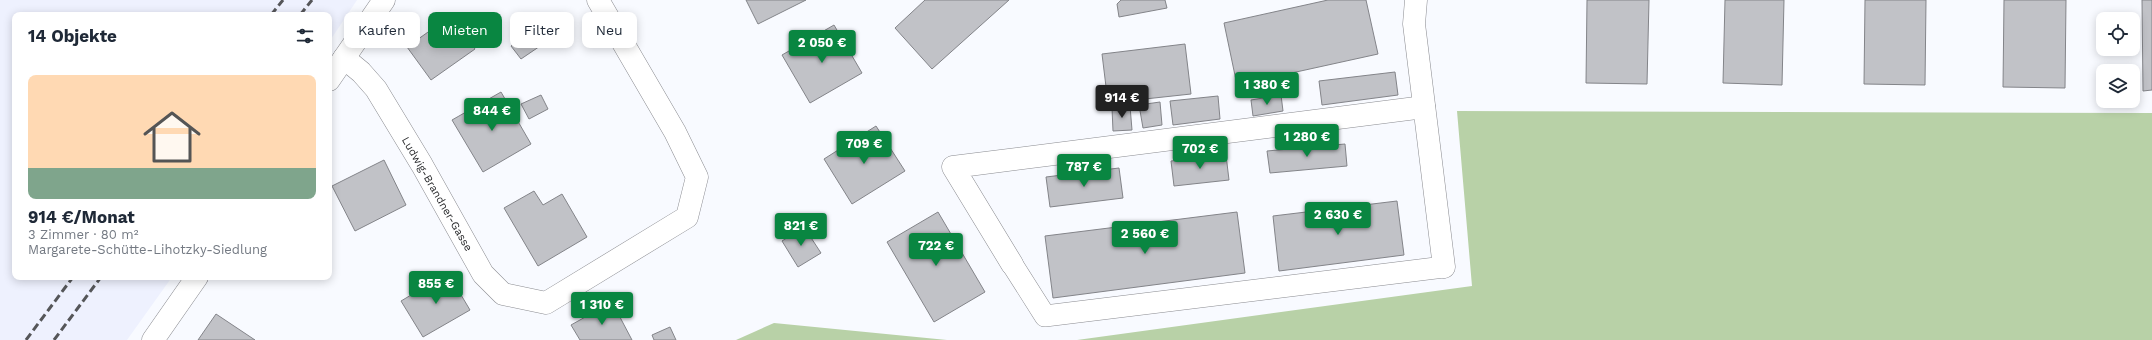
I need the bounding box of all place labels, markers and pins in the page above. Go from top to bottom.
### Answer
pin: 2 050 € [785,30,859,64]
pin: 1 380 € [1230,72,1304,106]
pin: 914 € [1094,85,1150,119]
pin: 844 € [464,98,520,132]
pin: 1 280 € [1270,124,1344,158]
pin: 709 € [836,131,892,165]
pin: 702 € [1172,136,1228,170]
pin: 787 € [1056,154,1112,188]
pin: 2 630 € [1301,202,1375,236]
pin: 821 € [773,213,829,247]
pin: 2 560 € [1108,221,1182,255]
pin: 722 € [908,233,964,267]
pin: 855 € [408,271,464,305]
pin: 1 310 € [565,292,639,326]

